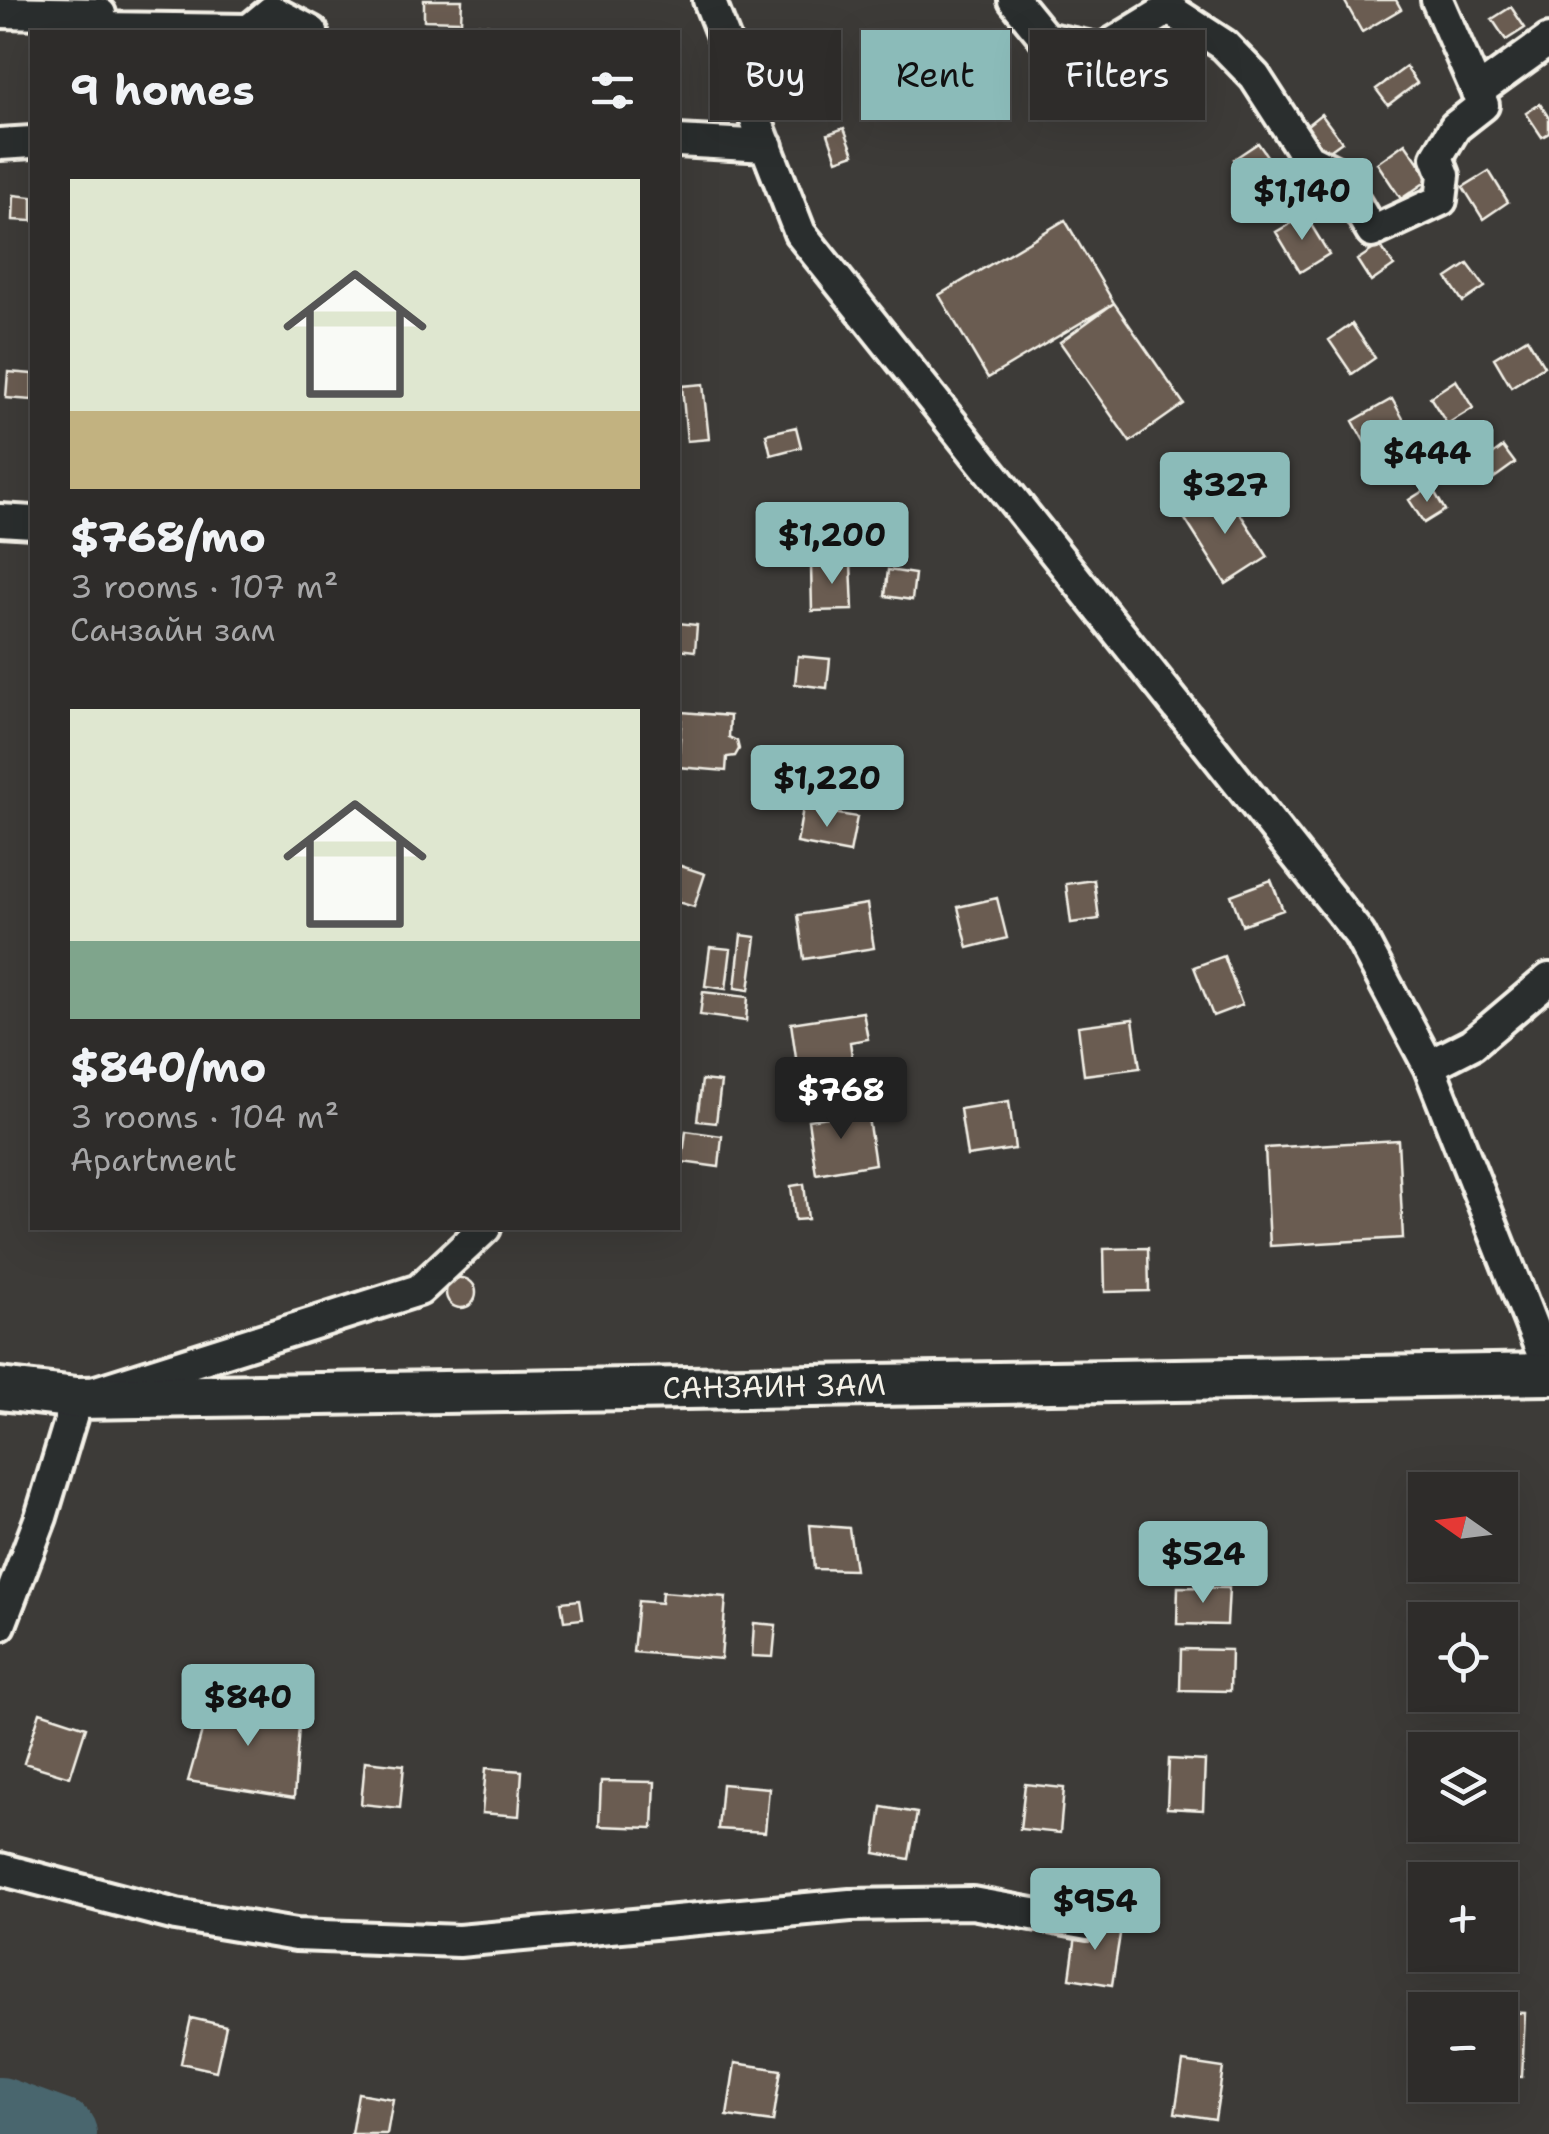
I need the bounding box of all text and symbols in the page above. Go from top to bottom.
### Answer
chip: Buy [710,30,841,120]
chip: Rent [861,30,1010,120]
chip: Filters [1030,30,1205,120]
text: 9 homes [70,62,255,118]
icon: filters [585,63,640,118]
pin: $1,140 [1221,158,1383,243]
text: $1,140 [1253,169,1351,212]
icon: home [265,244,445,424]
pin: $444 [1368,420,1486,505]
text: $444 [1383,431,1471,474]
pin: $327 [1166,452,1284,537]
text: $327 [1182,463,1268,506]
pin: $1,200 [751,502,913,587]
text: $768/mo [70,509,266,565]
text: $1,200 [778,513,886,556]
text: 3 rooms · 107 m² [70,565,338,608]
text: Санзайн зам [70,608,275,651]
pin: $1,220 [746,745,908,830]
text: $1,220 [773,756,881,799]
icon: home [265,774,445,954]
text: $840/mo [70,1039,267,1095]
pin: $768 [782,1057,900,1142]
text: $768 [797,1068,885,1111]
text: 3 rooms · 104 m² [70,1095,339,1138]
text: Apartment [70,1138,237,1181]
street label: САНЗАЙН ЗАМ [662,1364,886,1408]
north arrow [1408,1472,1518,1582]
map controls [1408,1472,1518,2102]
pin: $524 [1144,1521,1262,1606]
text: $524 [1161,1532,1245,1575]
button: locate [1408,1602,1518,1712]
pin: $840 [189,1664,307,1749]
text: $840 [204,1675,292,1718]
button: layers [1408,1732,1518,1842]
button: + [1408,1862,1518,1972]
pin: $954 [1036,1868,1154,1953]
text: $954 [1052,1879,1138,1922]
button: − [1408,1992,1518,2102]

